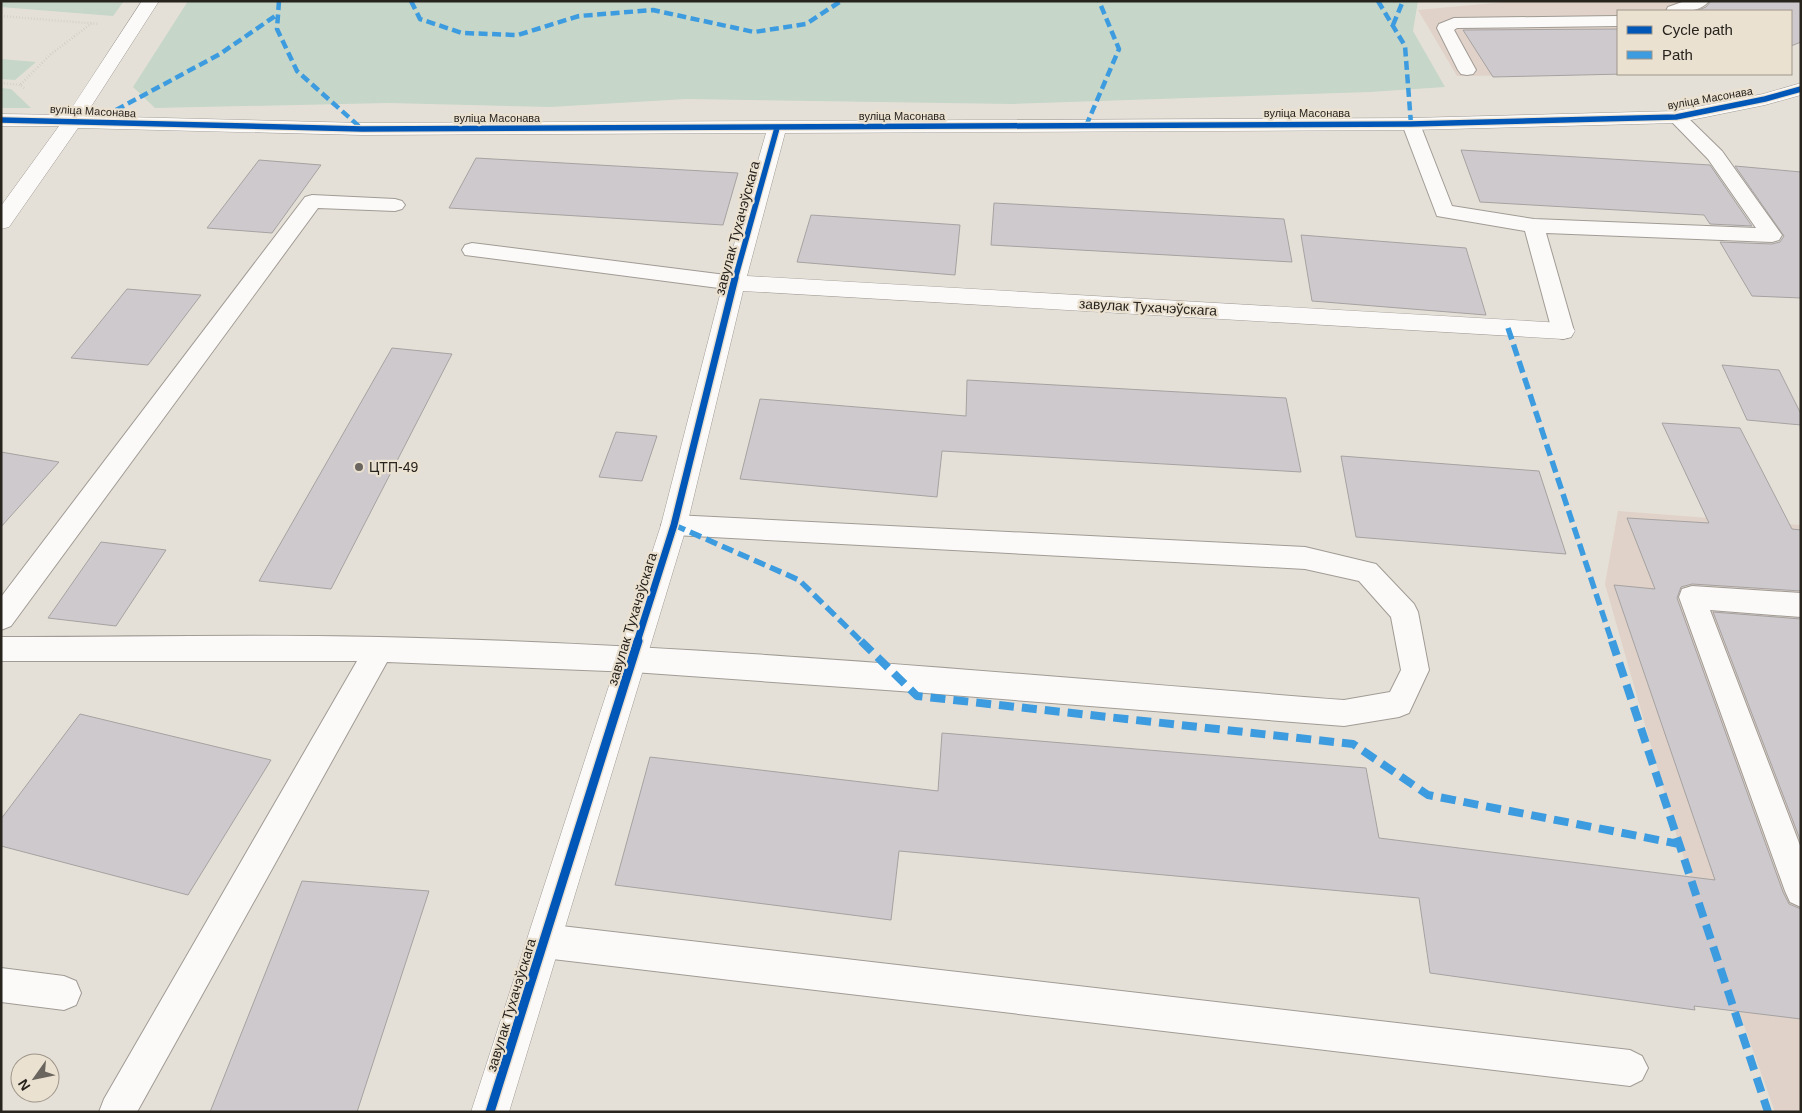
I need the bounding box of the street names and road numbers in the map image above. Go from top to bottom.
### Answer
street label: вуліца Масонава [1666,84,1754,111]
street label: вуліца Масонава [50,103,137,119]
street label: вуліца Масонава [1264,107,1351,119]
street label: вуліца Масонава [859,110,946,122]
street label: вуліца Масонава [454,112,541,124]
street label: завулак Тухачэўскага [711,159,763,297]
street label: завулак Тухачэўскага [1079,295,1218,319]
street label: завулак Тухачэўскага [604,550,660,687]
street label: завулак Тухачэўскага [483,936,539,1073]

